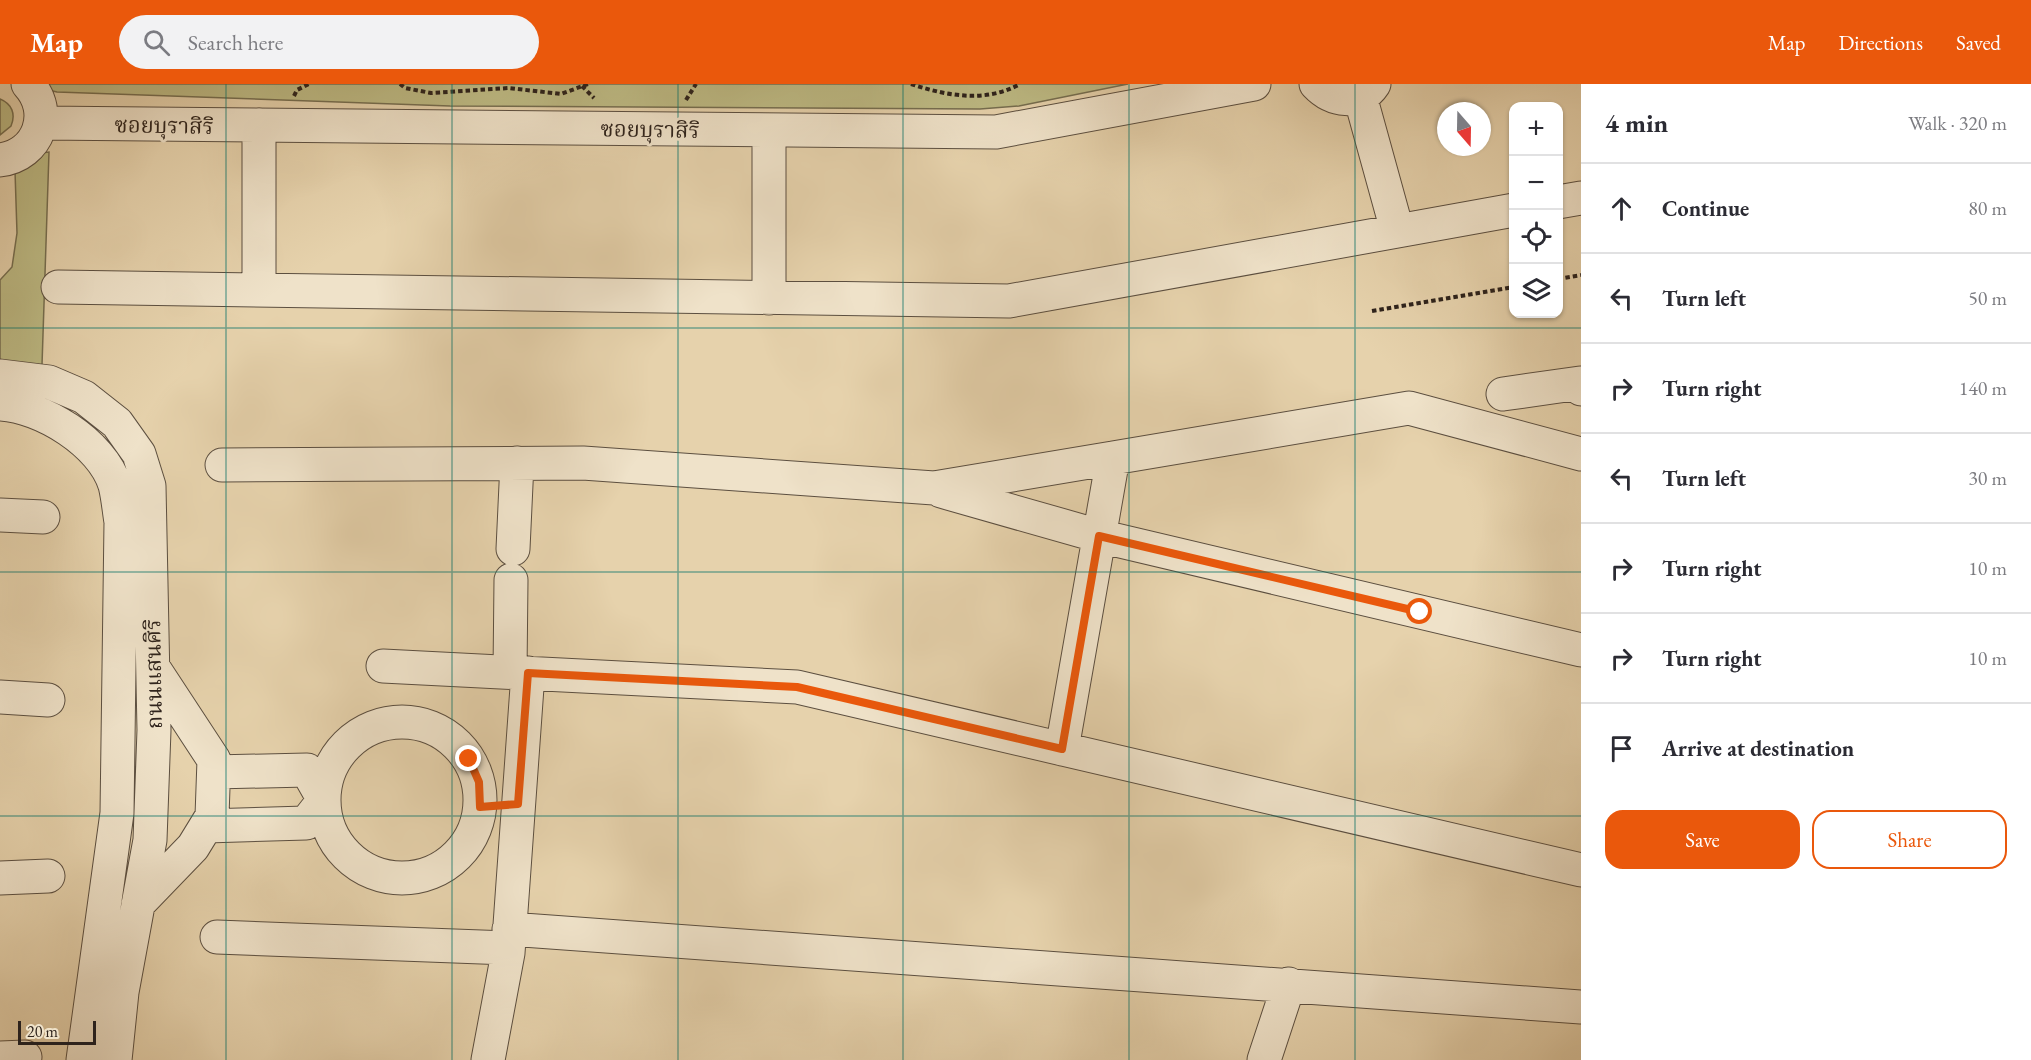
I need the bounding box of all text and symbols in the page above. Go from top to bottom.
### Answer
search box [119,15,539,69]
text: Map [30,24,83,60]
icon: search [140,26,173,59]
text: Search here [188,28,283,57]
text: Map [1768,29,1805,56]
text: Directions [1838,29,1923,56]
text: Saved [1956,29,2001,56]
north arrow [1437,102,1491,156]
map controls [1509,102,1563,318]
button: + [1509,102,1563,156]
text: 4 min [1605,106,1668,140]
street label: ซอยบุราสิริ [114,110,214,141]
text: Walk · 320 m [1908,110,2007,136]
street label: ซอยบุราสิริ [600,114,700,145]
button: − [1509,156,1563,210]
icon: ahead [1605,192,1638,225]
text: Continue [1662,194,1749,223]
text: 80 m [1968,195,2007,221]
button: locate [1509,210,1563,264]
button: layers [1509,264,1563,318]
icon: left [1605,282,1638,315]
text: Turn left [1662,284,1746,313]
text: 50 m [1968,285,2007,311]
icon: right [1605,372,1638,405]
text: Turn right [1662,374,1761,403]
text: 140 m [1959,375,2007,401]
icon: left [1605,462,1638,495]
text: Turn left [1662,464,1746,493]
text: 30 m [1968,465,2007,491]
icon: right [1605,552,1638,585]
text: Turn right [1662,554,1761,583]
text: 10 m [1968,555,2007,581]
route start [1406,598,1432,624]
street label: ถนนแสนศิริ [138,619,169,729]
icon: right [1605,642,1638,675]
text: Turn right [1662,644,1761,673]
text: 10 m [1968,645,2007,671]
icon: arrive [1605,732,1638,765]
text: Arrive at destination [1662,734,1854,763]
route end [455,745,481,771]
button: Save [1605,810,1800,869]
button: Share [1812,810,2007,869]
scale bar [18,1018,96,1046]
text: 20 m [27,1021,58,1042]

